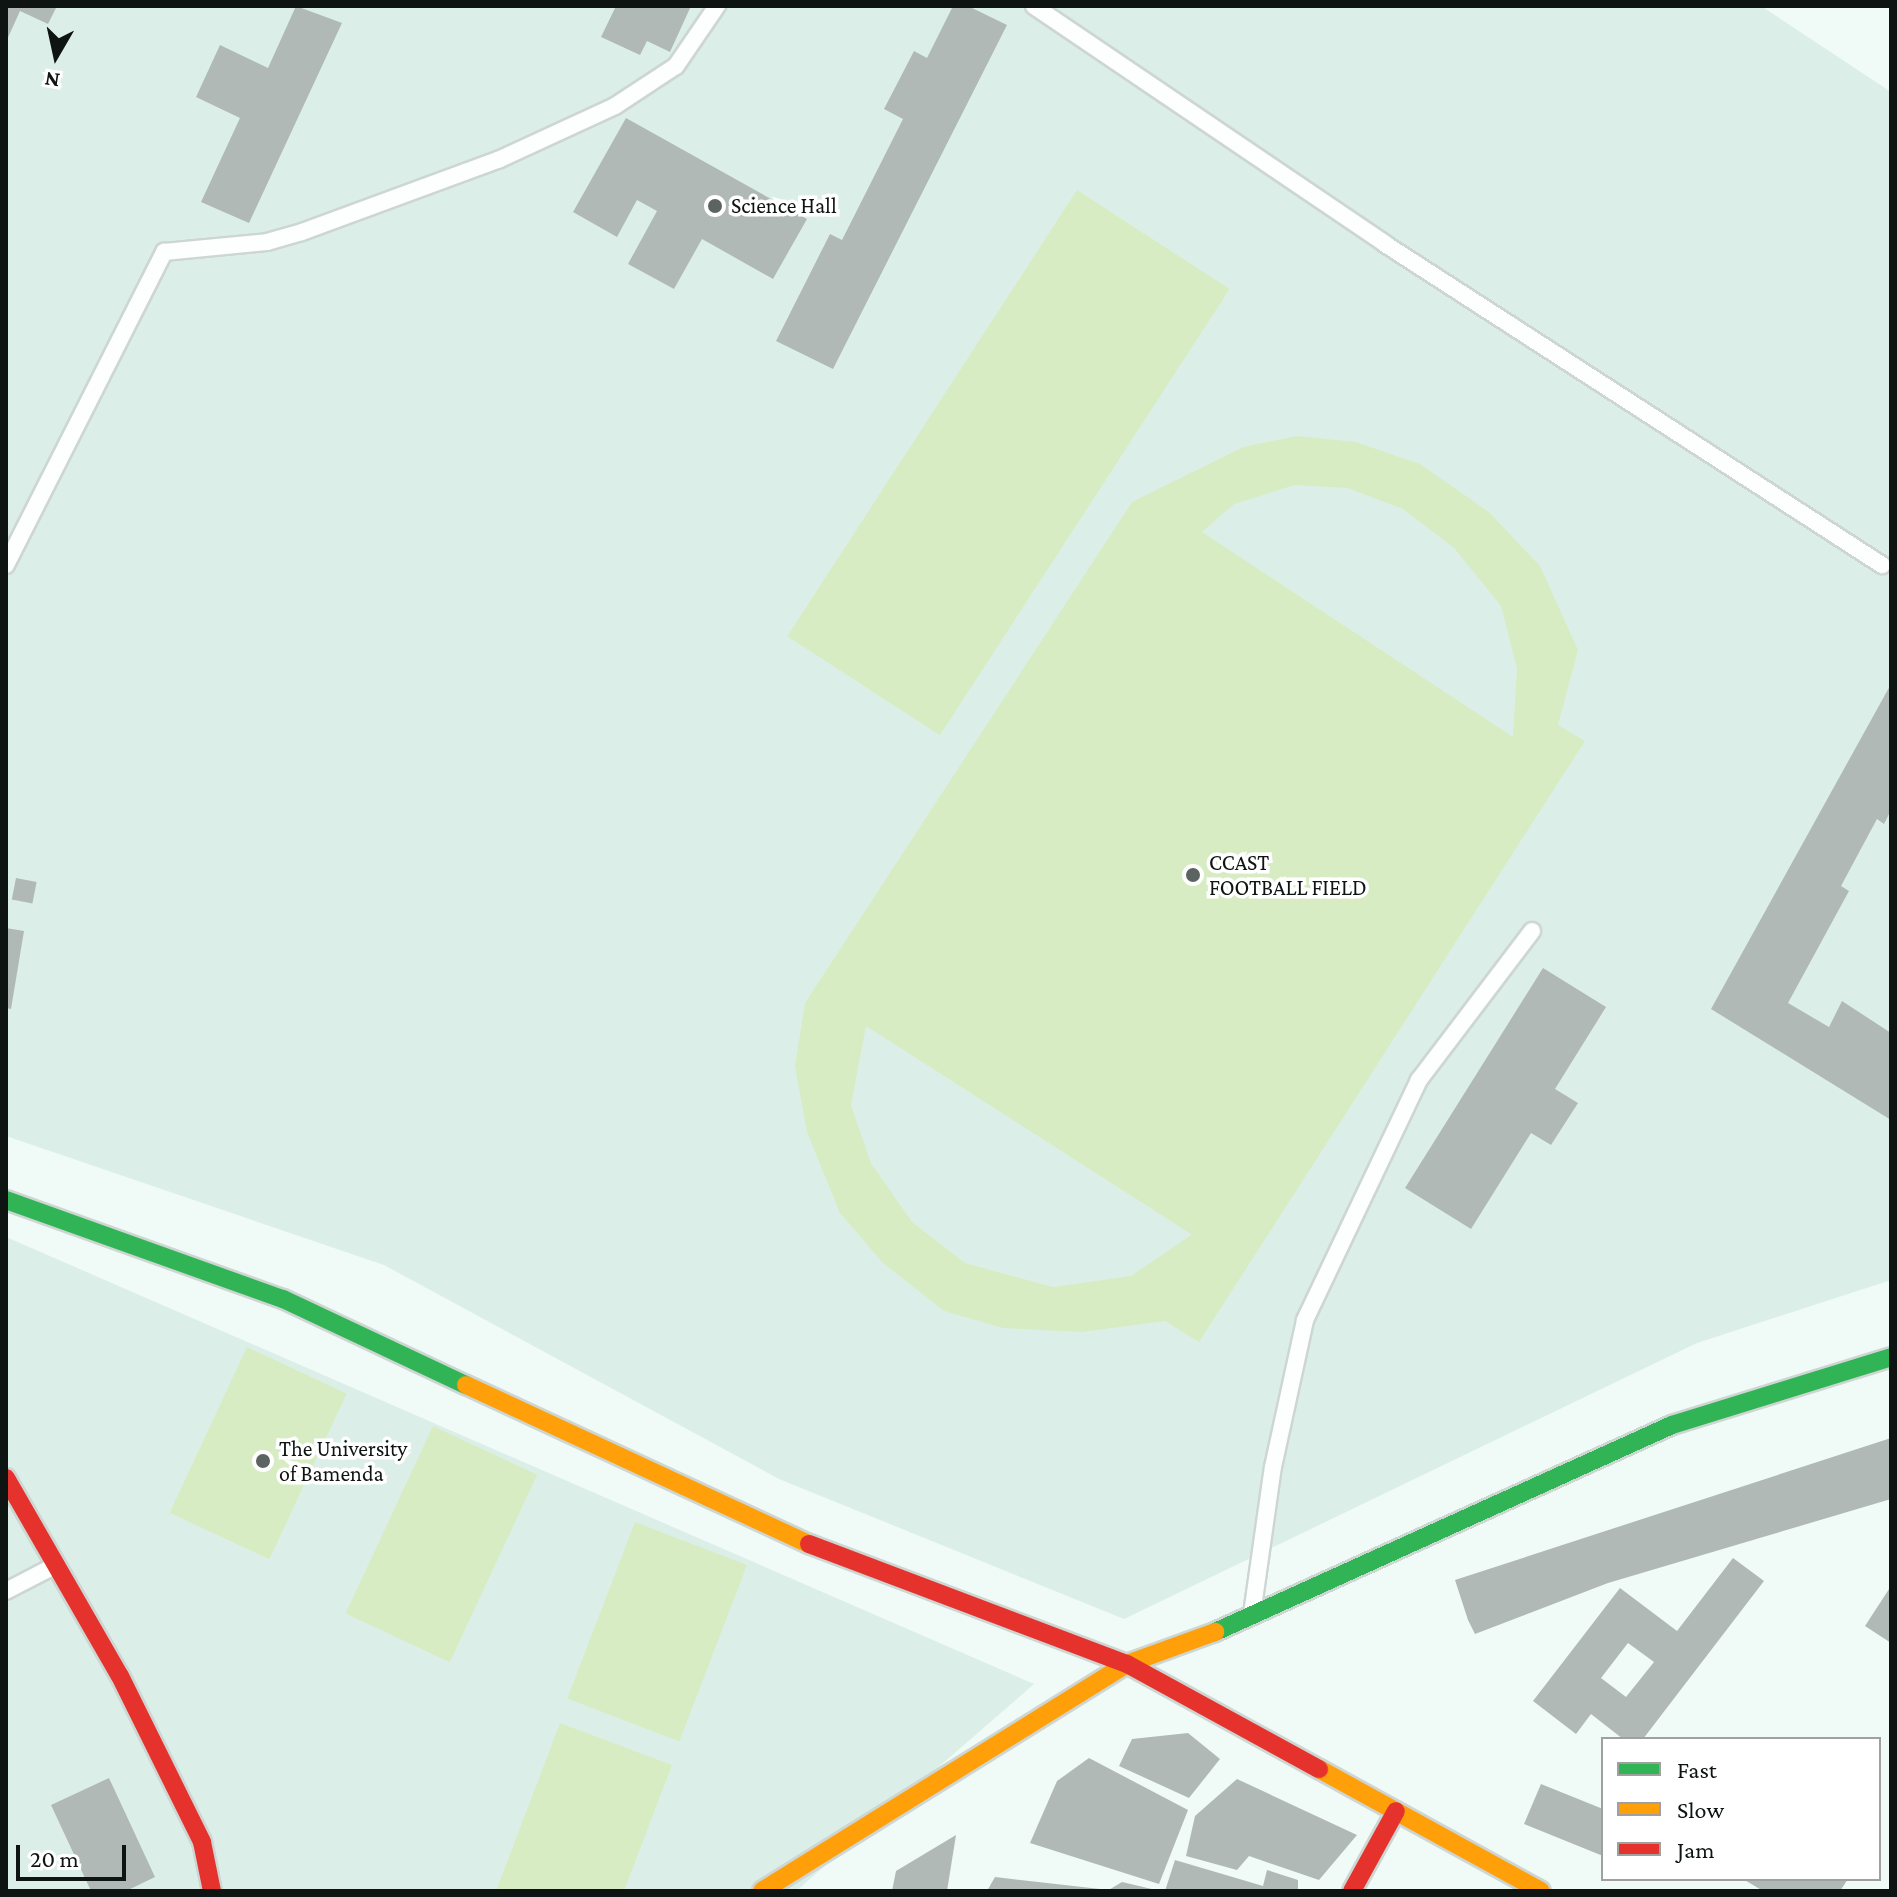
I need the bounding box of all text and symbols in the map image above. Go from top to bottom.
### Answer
north arrow [16,16,96,96]
text: N [43,67,62,94]
place label: Science Hall [731,193,837,219]
marker: Science Hall [706,197,724,215]
place label: CCAST FOOTBALL FIELD [1209,849,1367,900]
marker: CCAST FOOTBALL FIELD [1184,866,1202,884]
place label: The University of Bamenda [279,1435,407,1486]
marker: The University of Bamenda [254,1452,272,1470]
legend [1601,1737,1881,1881]
text: Fast [1677,1756,1717,1783]
text: Slow [1677,1796,1724,1823]
scale bar [20,1829,130,1879]
text: Jam [1677,1836,1715,1863]
text: 20 m [30,1845,79,1872]

